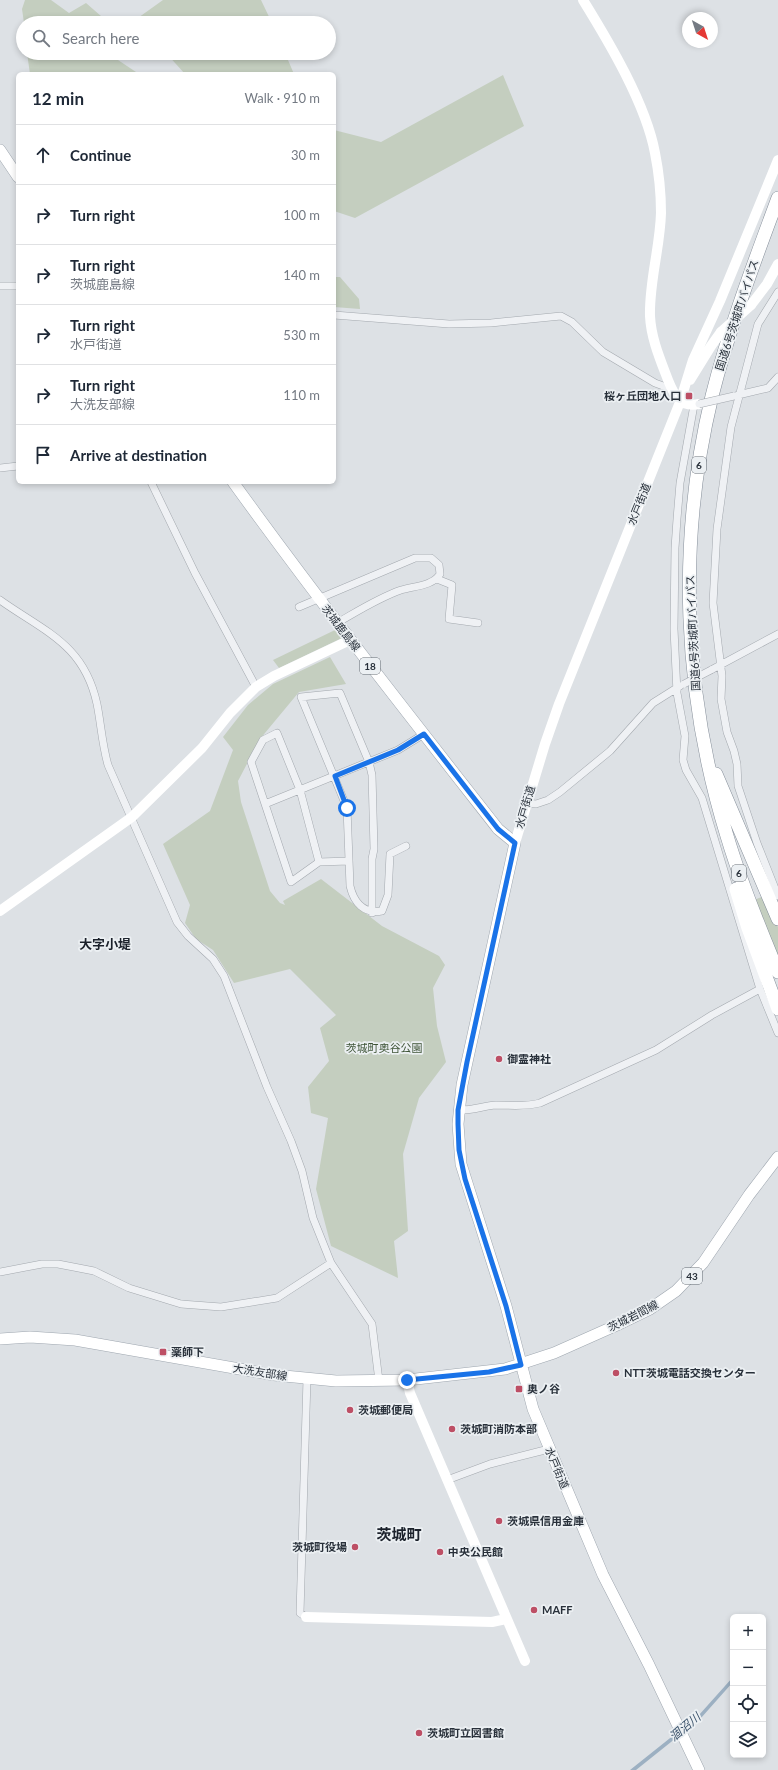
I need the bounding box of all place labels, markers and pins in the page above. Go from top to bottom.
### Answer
place label: 桜ヶ丘団地入口 [604,389,681,402]
marker: 桜ヶ丘団地入口 [684,391,694,401]
place label: 御霊神社 [507,1052,551,1065]
marker: 御霊神社 [494,1054,504,1064]
place label: 薬師下 [171,1345,204,1358]
marker: 薬師下 [158,1347,168,1357]
place label: NTT茨城電話交換センター [624,1366,756,1379]
marker: NTT茨城電話交換センター [611,1368,621,1378]
place label: 奥ノ谷 [527,1382,560,1395]
marker: 奥ノ谷 [514,1384,524,1394]
place label: 茨城郵便局 [358,1403,413,1416]
marker: 茨城郵便局 [345,1405,355,1415]
place label: 茨城町消防本部 [460,1422,537,1435]
marker: 茨城町消防本部 [447,1424,457,1434]
place label: 茨城県信用金庫 [507,1514,584,1527]
marker: 茨城県信用金庫 [494,1516,504,1526]
place label: 茨城町役場 [292,1540,347,1553]
marker: 茨城町役場 [350,1542,360,1552]
place label: 中央公民館 [448,1545,503,1558]
marker: 中央公民館 [435,1547,445,1557]
place label: MAFF [542,1603,573,1616]
marker: MAFF [529,1605,539,1615]
place label: 茨城町立図書館 [427,1726,504,1739]
marker: 茨城町立図書館 [414,1728,424,1738]

